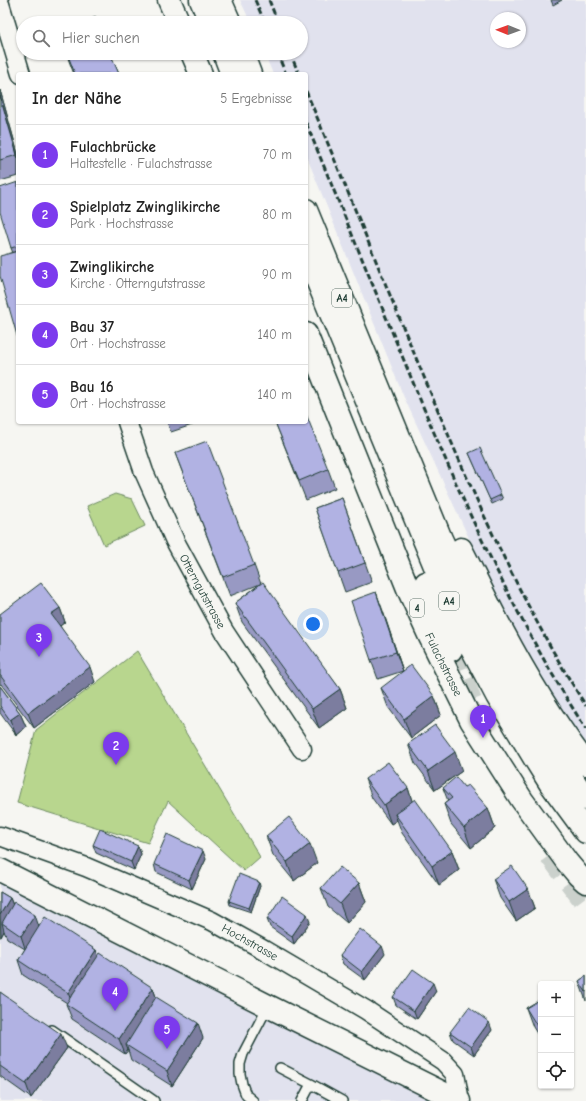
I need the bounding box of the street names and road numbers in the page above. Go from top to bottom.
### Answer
road number: A4 [332,289,352,307]
street label: Otterngutstrasse [177,552,228,631]
road number: A4 [439,592,459,610]
road number: 4 [410,599,424,617]
street label: Fulachstrasse [422,630,465,699]
street label: Hochstrasse [219,921,281,964]

